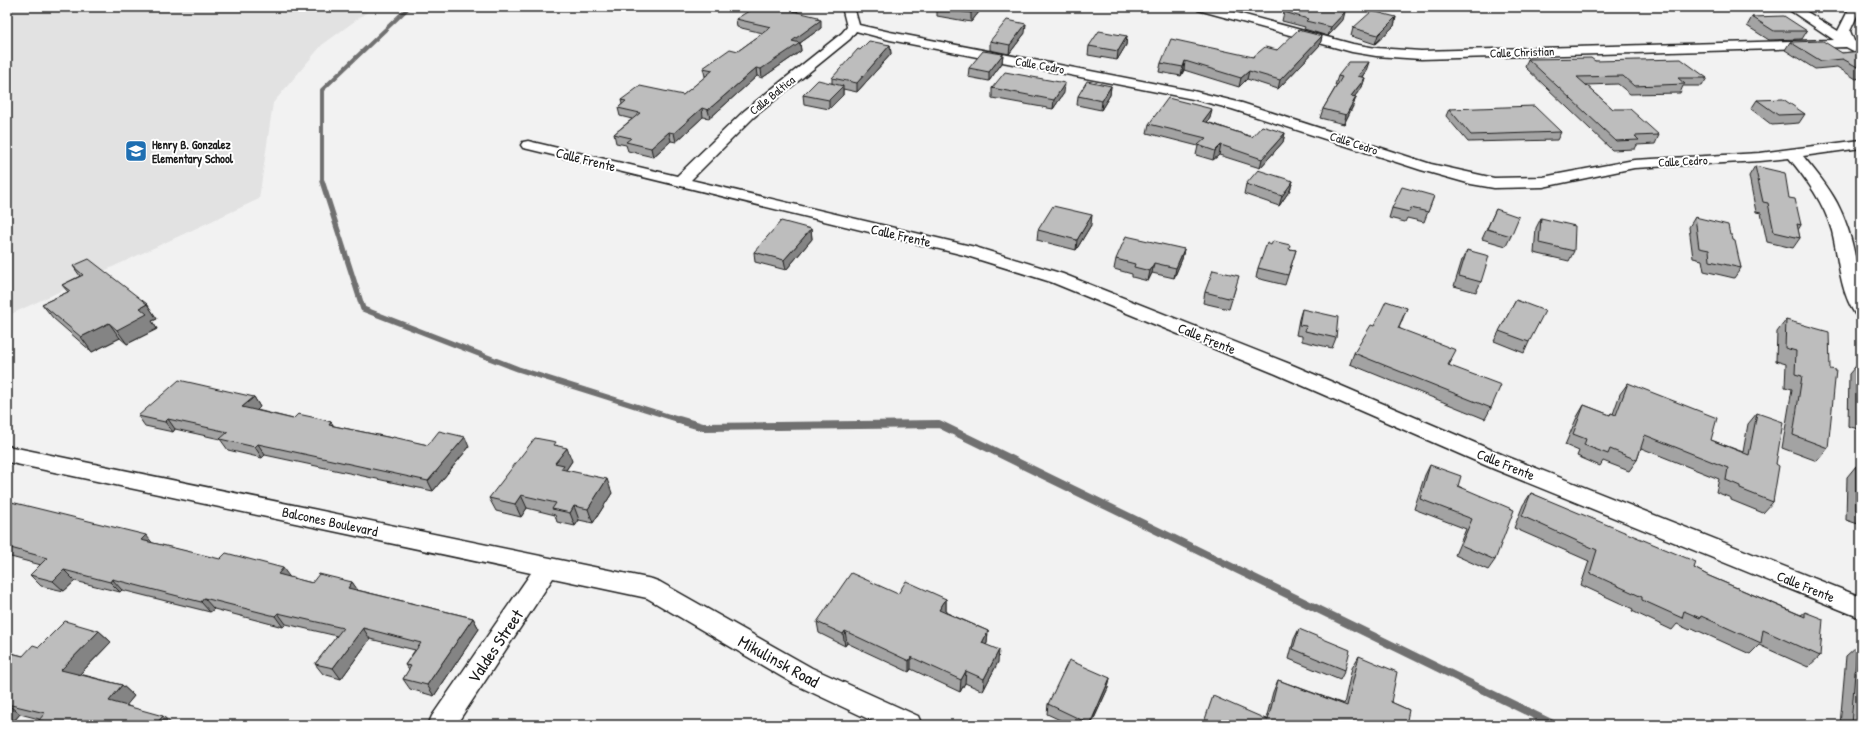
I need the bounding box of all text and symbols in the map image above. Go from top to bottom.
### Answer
street label: Calle Christian [1489,42,1555,62]
street label: Calle Cedro [1014,52,1066,78]
street label: Calle Baltica [746,71,799,119]
street label: Calle Cedro [1328,127,1380,159]
place label: Henry B. Gonzalez Elementary School [152,136,234,168]
school or university icon: Henry B. Gonzalez Elementary School [123,138,149,164]
street label: Calle Frente [554,142,618,176]
street label: Calle Cedro [1658,151,1708,171]
street label: Calle Frente [869,219,933,251]
street label: Calle Frente [1175,318,1239,358]
street label: Calle Frente [1474,444,1538,484]
street label: Balcones Boulevard [280,502,380,541]
street label: Calle Frente [1774,566,1838,606]
street label: Valdes Street [462,604,529,687]
street label: Mikulinsk Road [734,629,824,693]

